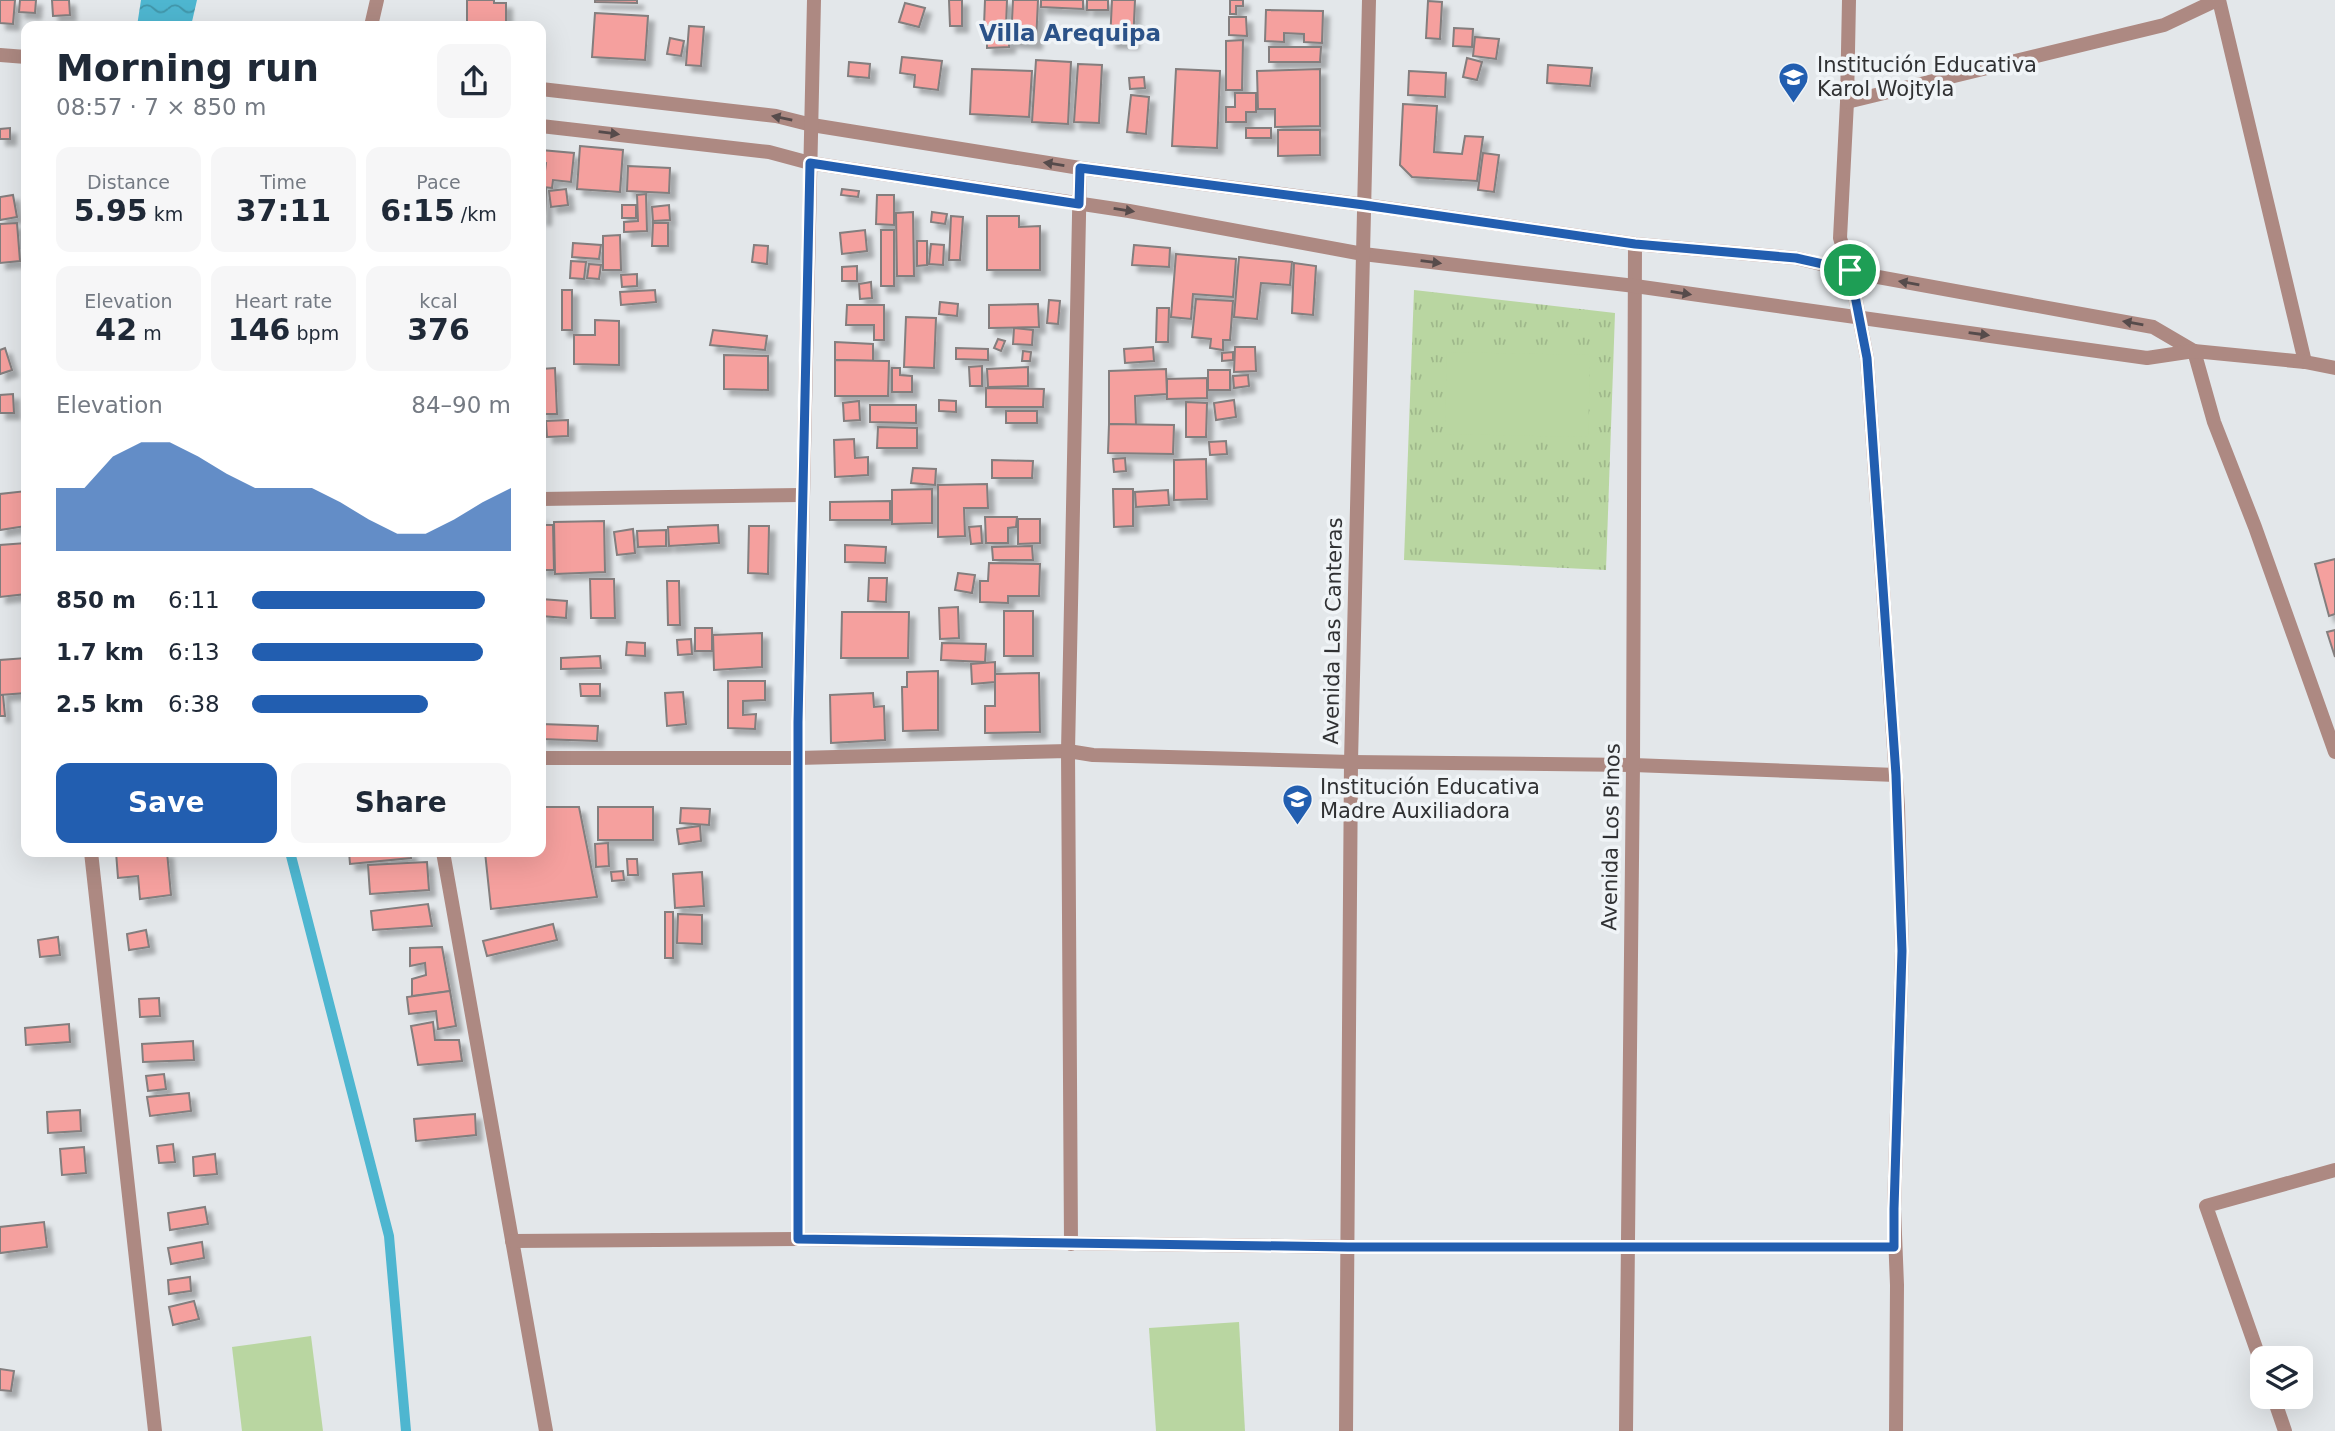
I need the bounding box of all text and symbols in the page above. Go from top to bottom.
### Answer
district label: Villa Arequipa [979,20,1161,46]
button: share [437,44,511,118]
text: Morning run [56,46,319,90]
place label: Institución Educativa Karol Wojtyla [1817,53,2037,101]
school or university icon: Institución Educativa Karol Wojtyla [1777,60,1811,104]
text: 08:57 · 7 × 850 m [56,94,266,120]
one-way arrow [770,112,792,123]
one-way arrow [598,128,620,139]
one-way arrow [1043,158,1065,169]
text: Distance [87,171,170,193]
text: Time [260,171,307,193]
text: Pace [416,171,461,193]
text: 5.95 [74,193,148,228]
text: 37:11 [236,193,331,228]
text: 6:15 [380,193,455,228]
text: km [148,203,183,225]
text: /km [455,203,497,225]
one-way arrow [1113,205,1135,216]
pin [1820,240,1880,300]
icon: arrive [1831,251,1869,289]
one-way arrow [1420,256,1442,267]
one-way arrow [1898,277,1920,288]
one-way arrow [1670,288,1692,299]
text: Elevation [84,290,173,312]
text: Heart rate [235,290,332,312]
text: kcal [419,290,458,312]
text: 42 [95,312,137,347]
text: 146 [228,312,290,347]
text: 376 [407,312,470,347]
one-way arrow [2122,317,2144,328]
text: m [137,322,162,344]
text: bpm [290,322,339,344]
one-way arrow [1968,329,1990,340]
text: Elevation [56,392,163,418]
text: 84–90 m [411,392,511,418]
street label: Avenida Las Canteras [1319,517,1347,745]
text: 850 m [56,587,136,613]
text: 6:11 [168,587,220,613]
text: 1.7 km [56,639,144,665]
text: 6:13 [168,639,220,665]
text: 2.5 km [56,691,144,717]
text: 6:38 [168,691,220,717]
street label: Avenida Los Pinos [1597,743,1625,931]
button: Save [56,763,277,843]
button: Share [291,763,511,843]
place label: Institución Educativa Madre Auxiliadora [1320,775,1540,823]
school or university icon: Institución Educativa Madre Auxiliadora [1280,782,1314,826]
map controls [2250,1346,2313,1409]
button: layers [2250,1346,2313,1409]

